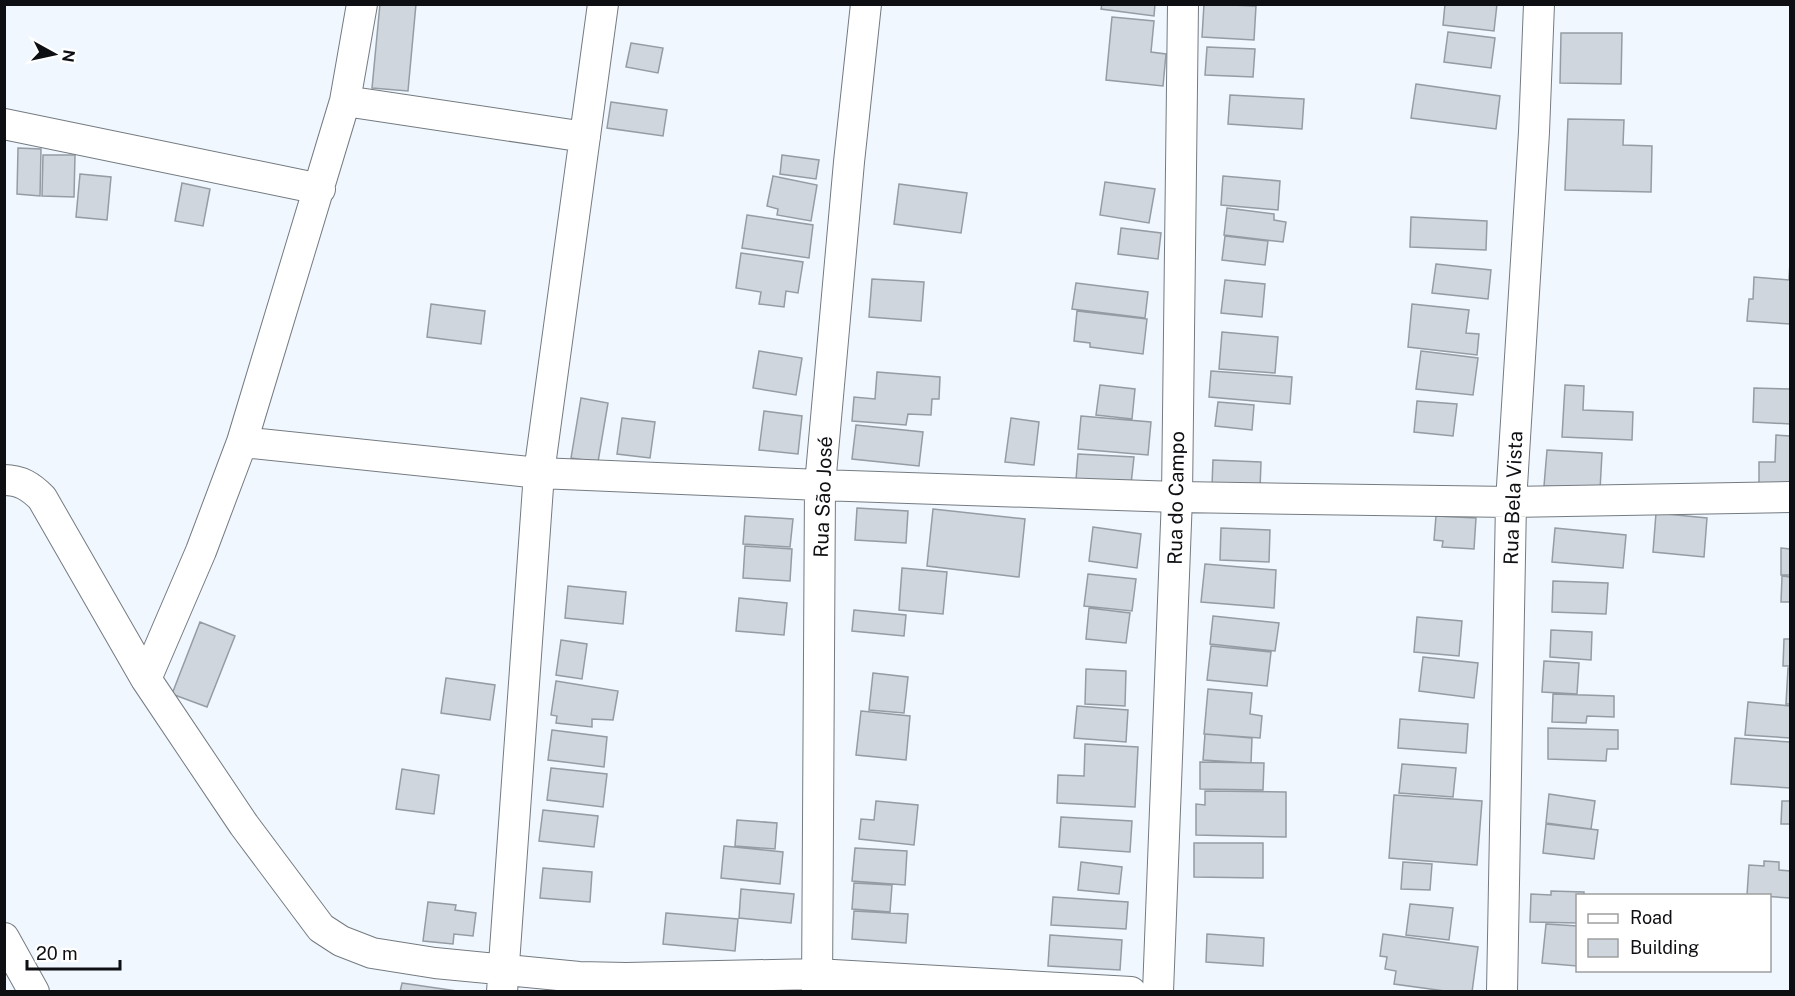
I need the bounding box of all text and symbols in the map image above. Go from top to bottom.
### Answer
north arrow [24,24,84,84]
text: N [58,48,79,64]
street label: Rua do Campo [1163,431,1189,565]
street label: Rua Bela Vista [1499,431,1527,565]
street label: Rua São José [809,436,837,558]
legend [1576,894,1771,972]
text: Road [1630,907,1673,928]
scale bar [27,933,120,971]
text: Building [1630,937,1699,958]
text: 20 m [36,943,78,964]

